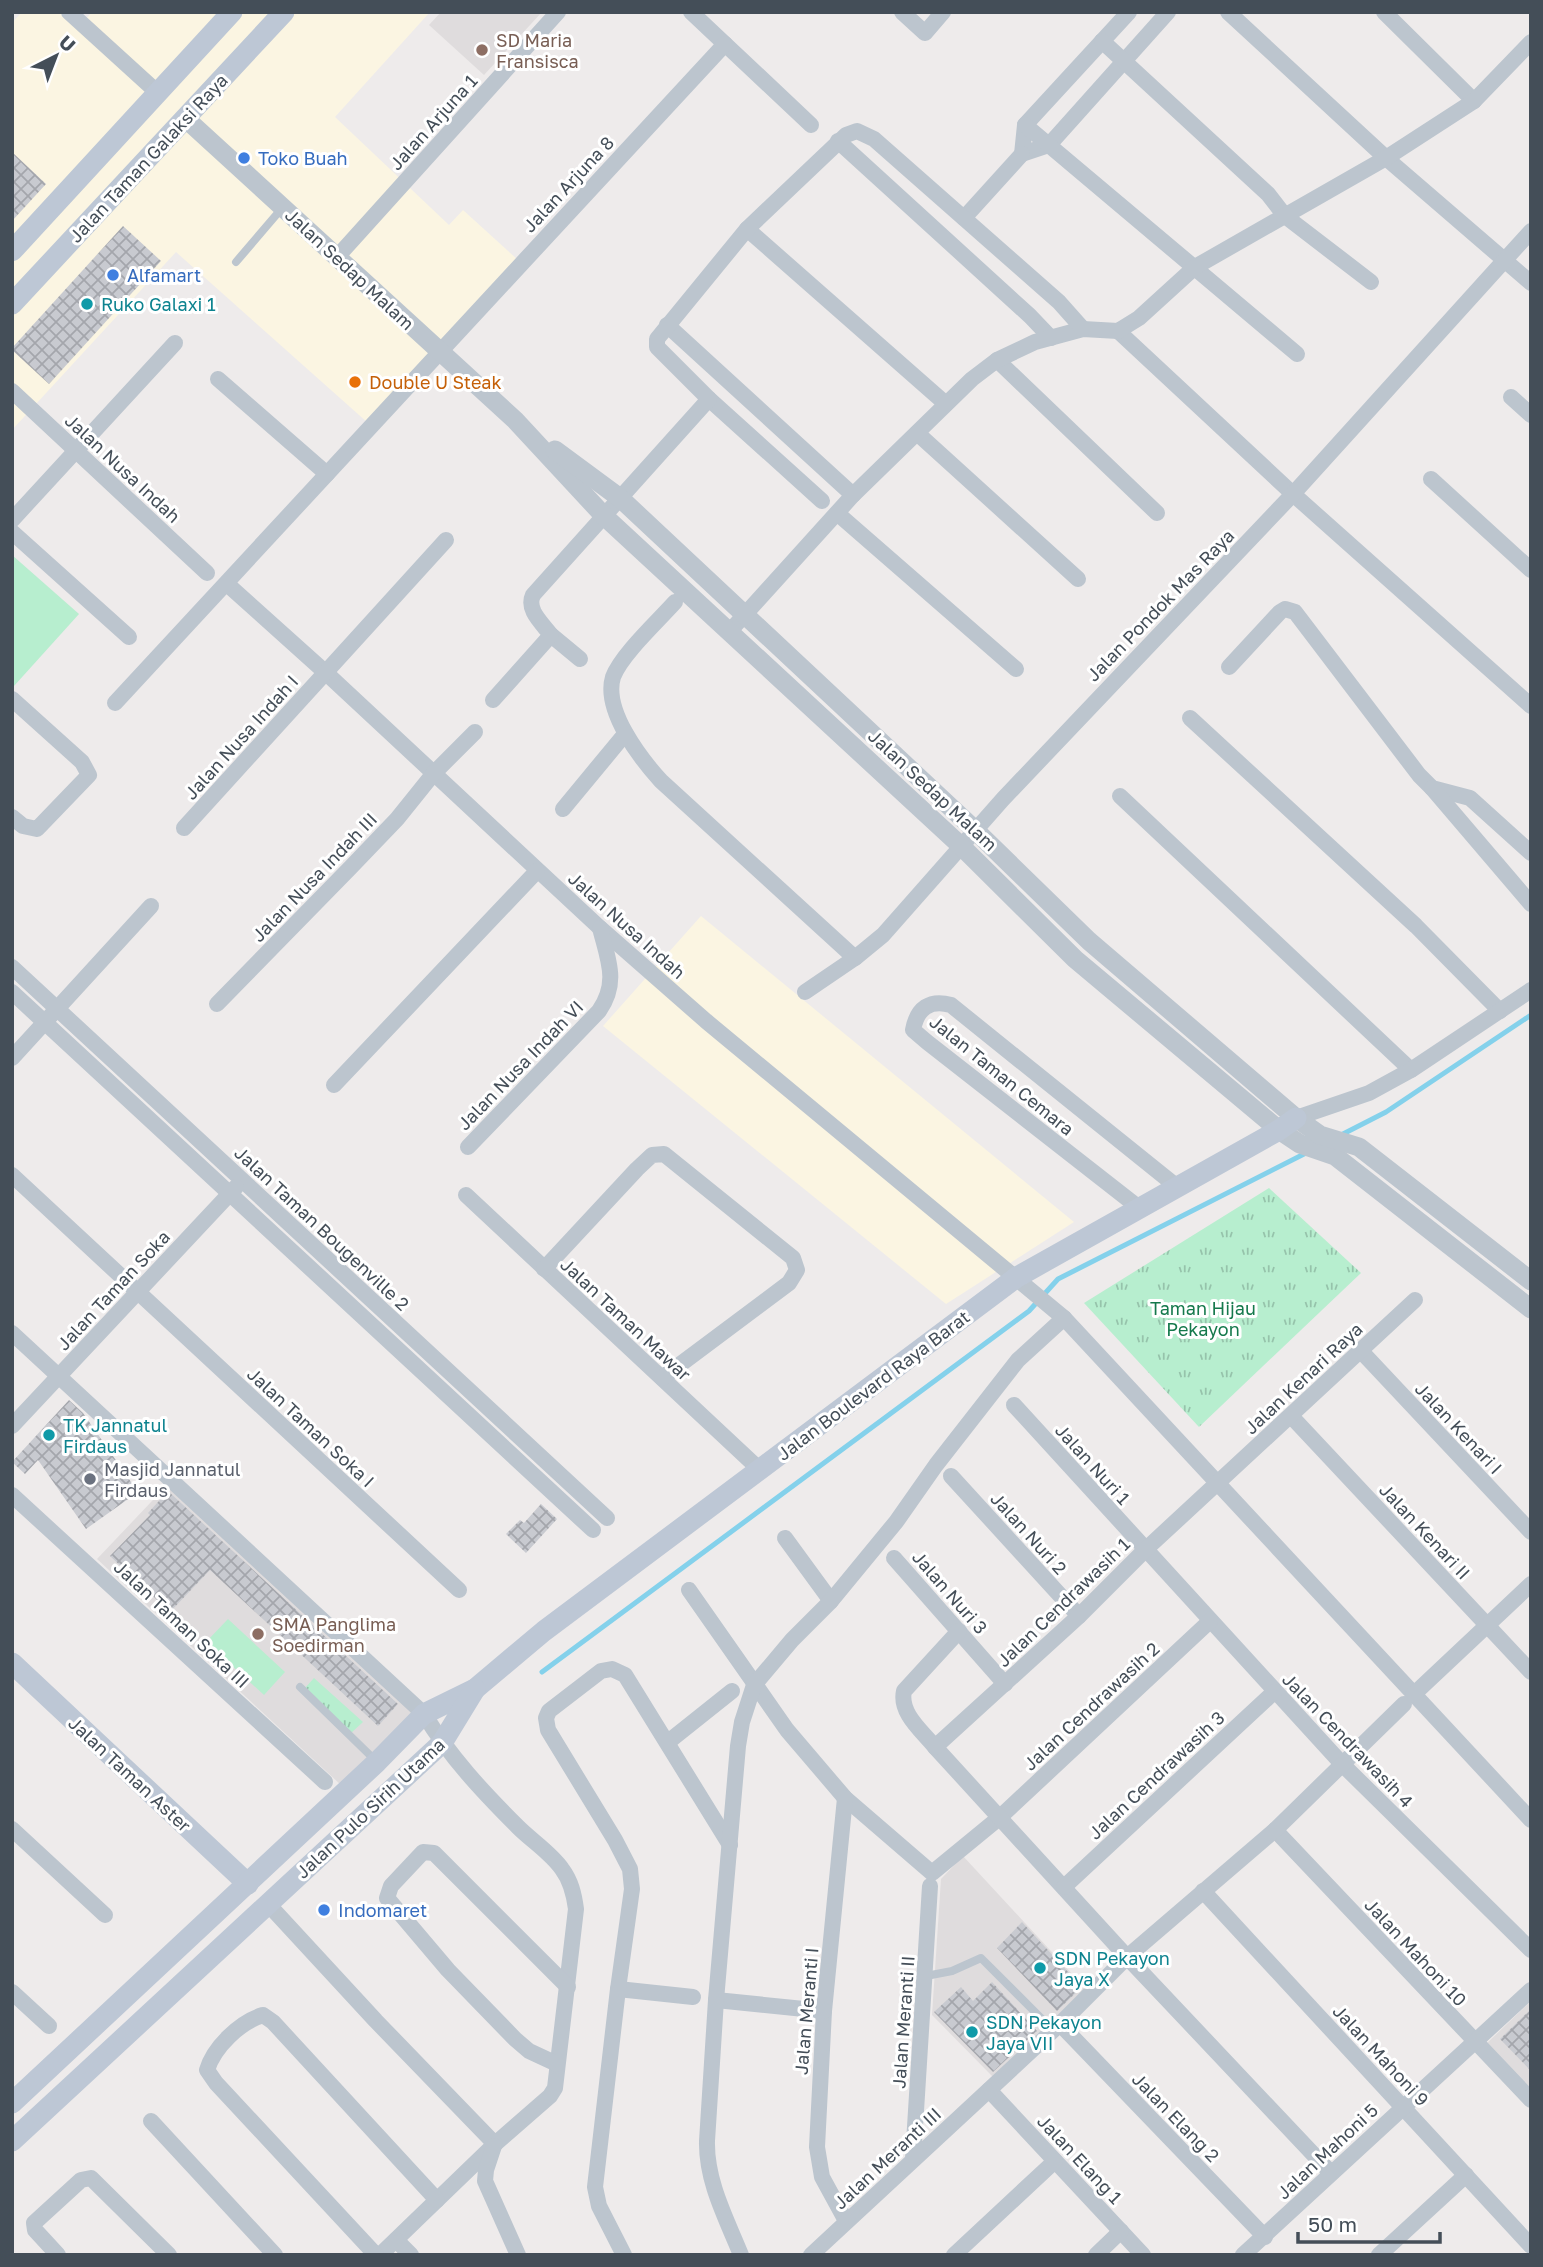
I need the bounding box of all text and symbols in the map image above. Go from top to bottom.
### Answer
north arrow [21,21,91,91]
place label: SD Maria Fransisca [496,29,579,72]
text: U [55,30,81,56]
marker: SD Maria Fransisca [474,42,490,58]
street label: Jalan Taman Galaksi Raya [64,69,232,247]
street label: Jalan Arjuna 1 [384,70,482,174]
street label: Jalan Arjuna 8 [518,131,618,237]
place label: Toko Buah [258,147,348,169]
marker: Toko Buah [236,150,252,166]
street label: Jalan Sedap Malam [281,204,419,334]
place label: Alfamart [127,264,201,286]
marker: Alfamart [105,267,121,283]
place label: Ruko Galaxi 1 [101,293,216,315]
marker: Ruko Galaxi 1 [79,296,95,312]
place label: Double U Steak [369,371,502,393]
marker: Double U Steak [347,374,363,390]
street label: Jalan Nusa Indah [61,409,185,527]
street label: Jalan Pondok Mas Raya [1082,524,1238,686]
street label: Jalan Nusa Indah I [179,670,303,804]
street label: Jalan Sedap Malam [864,725,1002,855]
street label: Jalan Nusa Indah III [247,808,381,946]
street label: Jalan Nusa Indah [564,867,690,983]
street label: Jalan Nusa Indah VI [452,996,588,1134]
street label: Jalan Taman Cemara [926,1010,1078,1140]
street label: Jalan Taman Bougenville 2 [230,1141,414,1315]
street label: Jalan Taman Soka [52,1226,174,1354]
street label: Jalan Taman Mawar [556,1253,696,1385]
park label: Taman Hijau Pekayon [1150,1297,1256,1340]
street label: Jalan Boulevard Raya Barat [772,1305,974,1465]
street label: Jalan Kenari Raya [1239,1318,1367,1438]
street label: Jalan Taman Soka I [243,1362,379,1492]
street label: Jalan Kenari I [1411,1378,1507,1478]
place label: TK Jannatul Firdaus [63,1414,167,1457]
street label: Jalan Nuri 1 [1051,1419,1135,1509]
marker: TK Jannatul Firdaus [41,1427,57,1443]
place label: Masjid Jannatul Firdaus [104,1458,241,1501]
marker: Masjid Jannatul Firdaus [82,1471,98,1487]
street label: Jalan Kenari II [1375,1478,1475,1584]
street label: Jalan Nuri 2 [986,1487,1072,1579]
street label: Jalan Cendrawasih 1 [992,1533,1134,1671]
street label: Jalan Nuri 3 [908,1546,992,1638]
street label: Jalan Taman Soka III [110,1556,254,1692]
place label: SMA Panglima Soedirman [272,1613,396,1656]
marker: SMA Panglima Soedirman [250,1626,266,1642]
street label: Jalan Cendrawasih 2 [1018,1637,1164,1775]
street label: Jalan Cendrawasih 4 [1278,1668,1418,1812]
street label: Jalan Cendrawasih 3 [1083,1706,1229,1844]
street label: Jalan Taman Aster [64,1712,196,1836]
street label: Jalan Pulo Sirih Utama [291,1733,449,1883]
street label: Jalan Mahoni 10 [1360,1893,1472,2011]
place label: Indomaret [338,1899,427,1921]
marker: Indomaret [316,1902,332,1918]
street label: Jalan Meranti I [789,1946,823,2076]
place label: SDN Pekayon Jaya X [1054,1947,1170,1990]
street label: Jalan Meranti II [887,1955,919,2089]
marker: SDN Pekayon Jaya X [1032,1960,1048,1976]
street label: Jalan Mahoni 9 [1328,2000,1434,2110]
place label: SDN Pekayon Jaya VII [986,2011,1102,2054]
marker: SDN Pekayon Jaya VII [964,2024,980,2040]
street label: Jalan Elang 2 [1128,2068,1224,2166]
street label: Jalan Mahoni 5 [1272,2099,1382,2203]
street label: Jalan Meranti III [829,2103,945,2213]
street label: Jalan Elang 1 [1033,2110,1127,2208]
scale bar [1298,2200,1440,2244]
text: 50 m [1308,2211,1357,2237]

